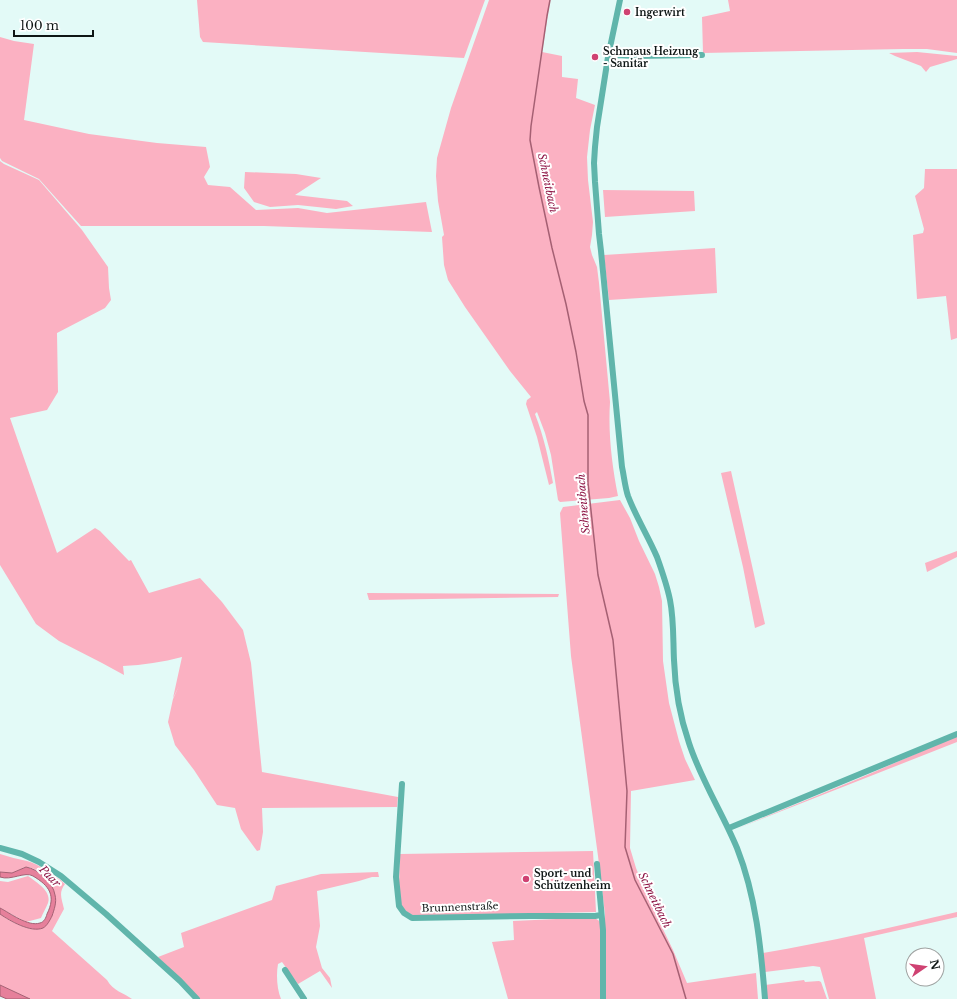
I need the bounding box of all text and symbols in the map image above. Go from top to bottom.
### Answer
place label: Ingerwirt [635,6,685,19]
marker: Ingerwirt [622,7,632,17]
scale bar [14,12,93,38]
text: 100 m [20,18,59,33]
place label: Schmaus Heizung - Sanitär [603,45,699,70]
marker: Schmaus Heizung - Sanitär [590,52,600,62]
water label: Schneitbach [535,152,561,214]
water label: Schneitbach [573,473,593,535]
water label: Paar [36,862,64,890]
place label: Sport- und Schützenheim [534,867,611,892]
water label: Schneitbach [635,870,675,930]
marker: Sport- und Schützenheim [521,874,531,884]
street label: Brunnenstraße [421,899,499,915]
north arrow [905,947,945,987]
text: N [927,958,943,972]

